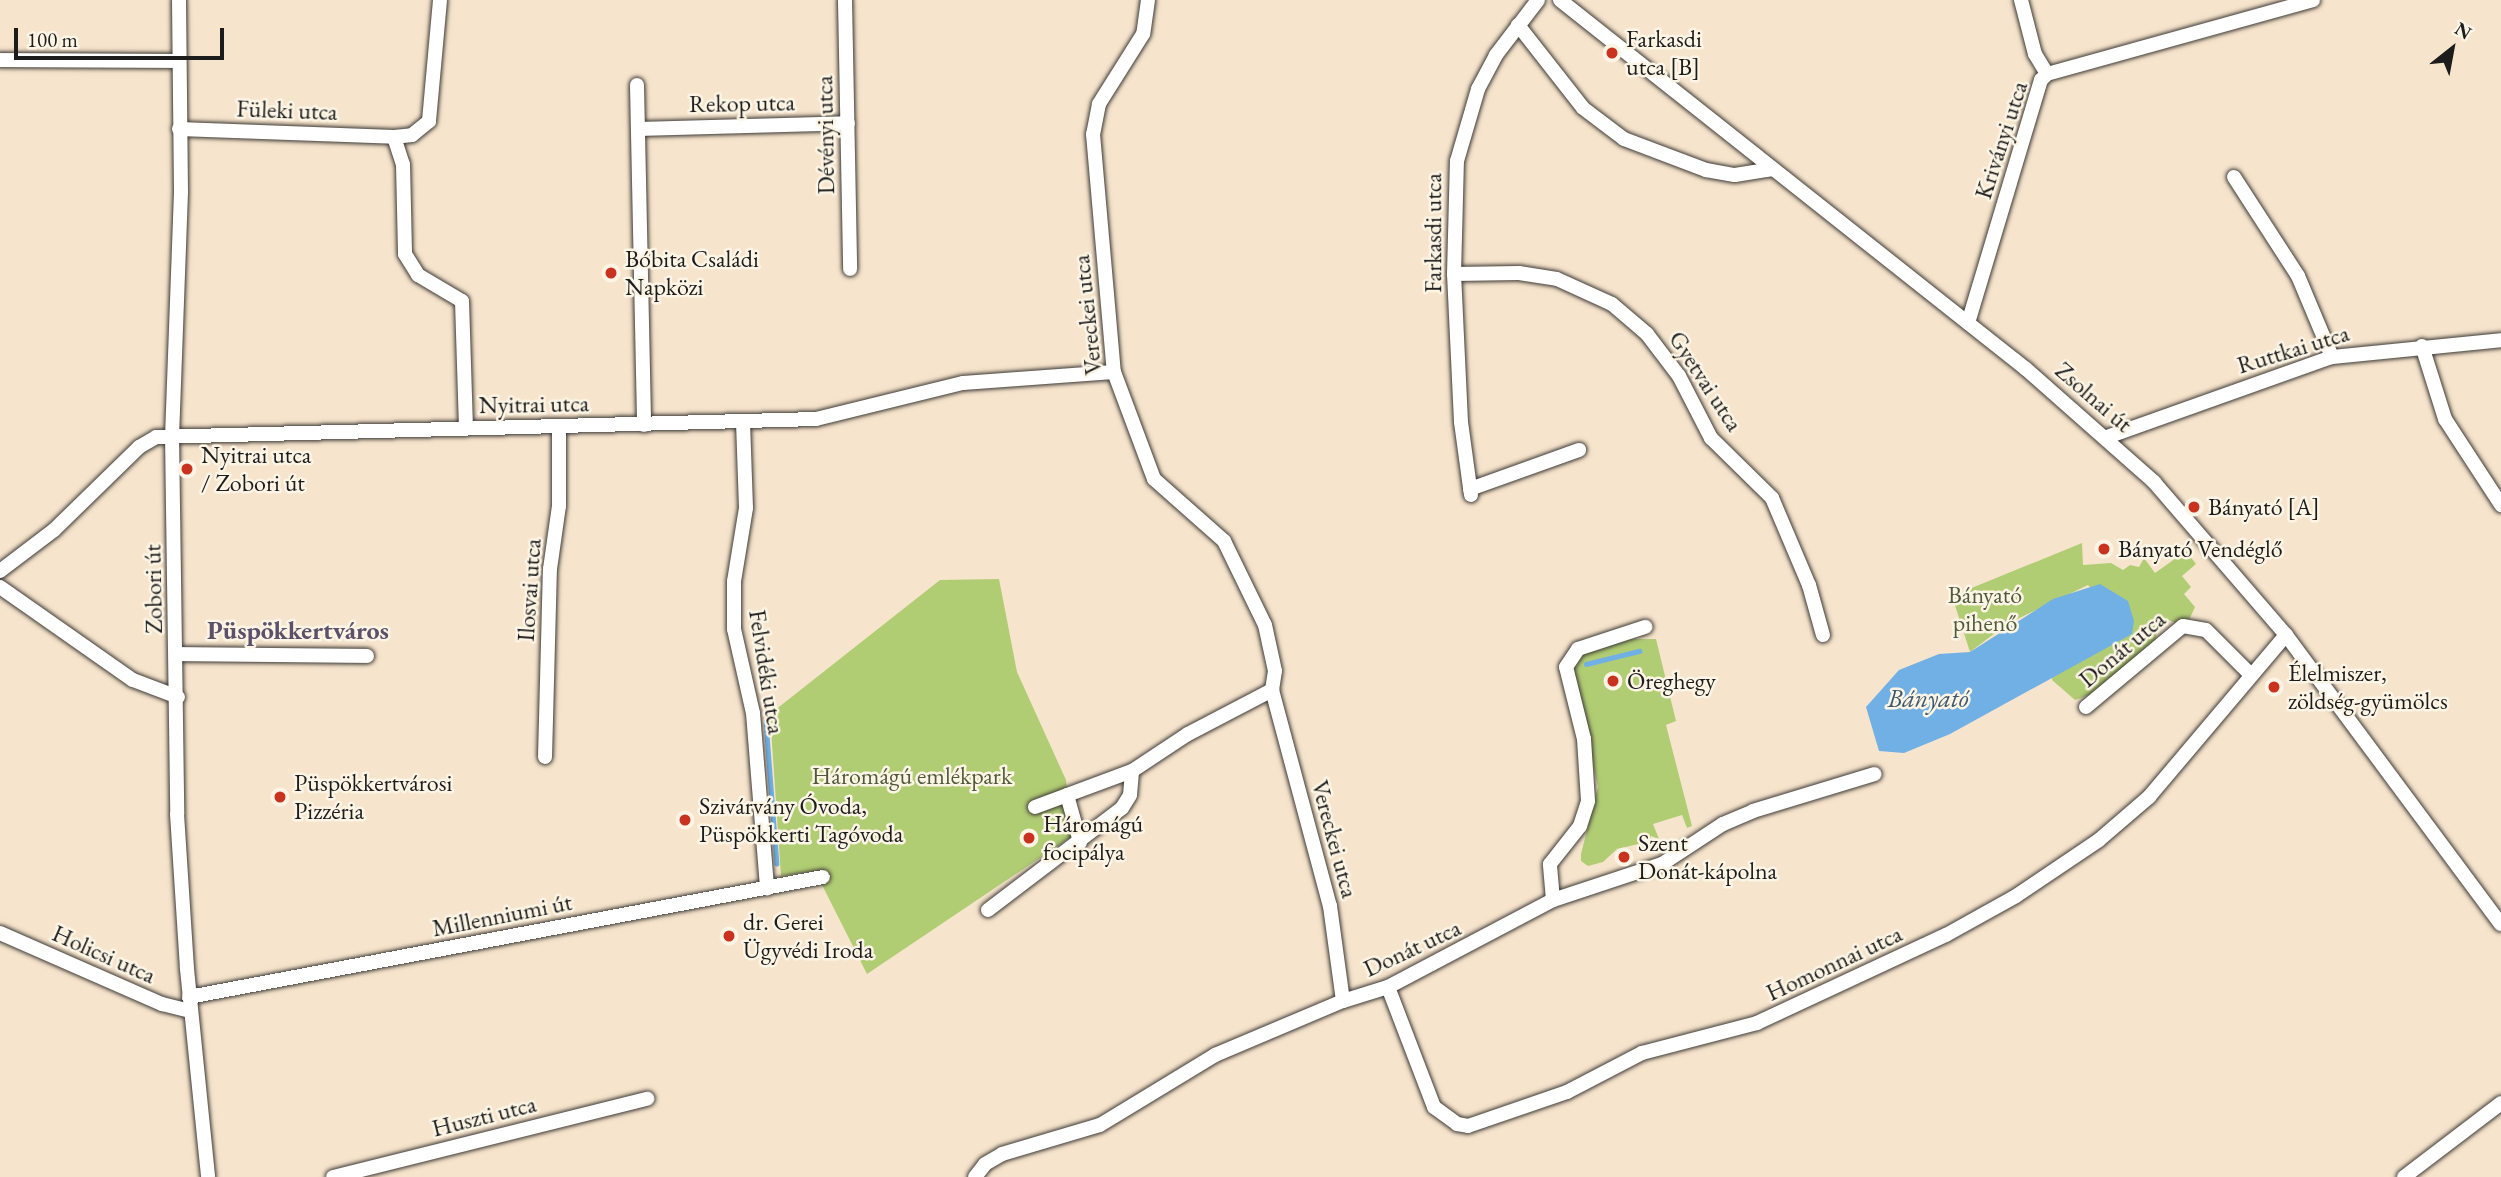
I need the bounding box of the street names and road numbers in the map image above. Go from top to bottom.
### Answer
street label: Dévényi utca [810,75,840,195]
street label: Kriványi utca [1968,78,2034,202]
street label: Rekop utca [689,88,795,118]
street label: Füleki utca [236,94,338,126]
street label: Farkasdi utca [1419,173,1447,293]
street label: Vereckei utca [1066,254,1108,376]
street label: Ruttkai utca [2234,318,2352,380]
street label: Gyetvai utca [1663,325,1749,437]
street label: Zsolnai út [2050,356,2138,438]
street label: Nyitrai utca [479,389,589,419]
street label: Ilosvai utca [511,538,547,642]
street label: Zobori út [138,544,168,634]
street label: Donát utca [2073,605,2171,693]
street label: Felvidéki utca [743,608,791,736]
street label: Vereckei utca [1306,777,1364,901]
street label: Millenniumi út [430,887,574,943]
street label: Donát utca [1359,913,1465,983]
street label: Holicsi utca [48,918,160,990]
street label: Homonnai utca [1761,919,1907,1007]
street label: Huszti utca [429,1089,539,1143]

